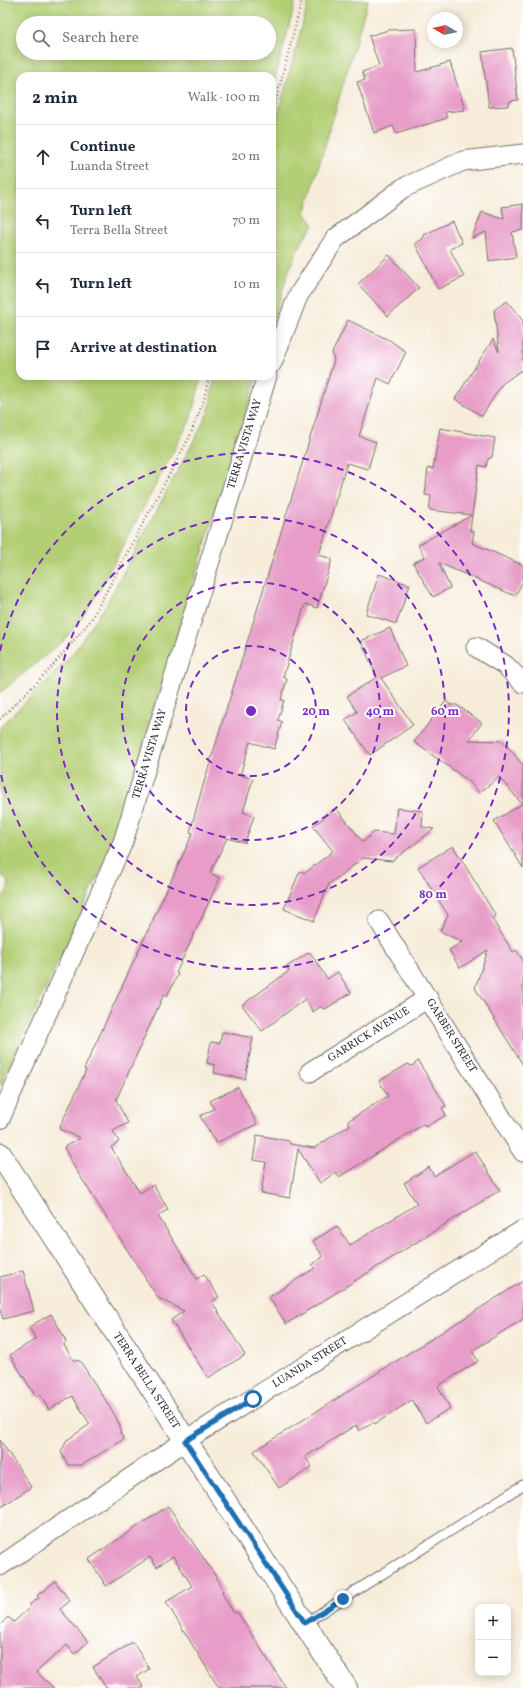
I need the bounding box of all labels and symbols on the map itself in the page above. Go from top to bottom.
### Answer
north arrow [427,12,463,48]
street label: TERRA VISTA WAY [224,397,266,491]
centre of rings [244,704,258,718]
text: 20 m [302,704,330,720]
text: 40 m [366,704,395,720]
text: 60 m [431,704,459,720]
street label: TERRA VISTA WAY [129,707,171,801]
text: 80 m [419,887,447,903]
street label: GARBER STREET [422,996,480,1076]
street label: GARRICK AVENUE [325,1004,413,1066]
street label: TERRA BELLA STREET [109,1330,183,1433]
street label: LUANDA STREET [270,1334,351,1392]
route start [244,1390,262,1408]
route end [334,1590,352,1608]

